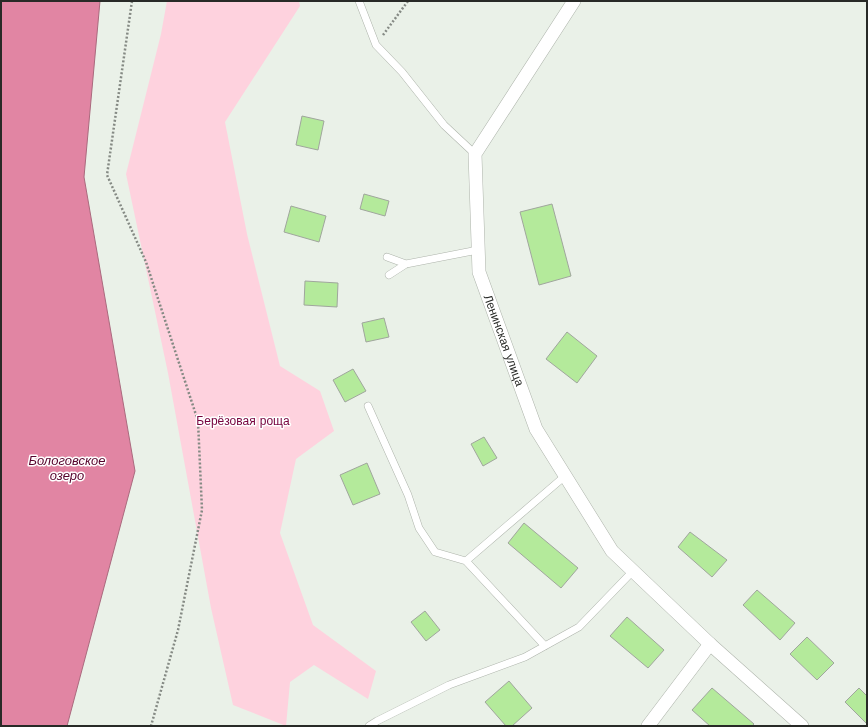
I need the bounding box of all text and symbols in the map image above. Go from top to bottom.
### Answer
street label: Ленинская улица [481,293,527,388]
park label: Берёзовая роща [196,414,290,428]
water label: Бологовское озеро [28,453,106,483]

